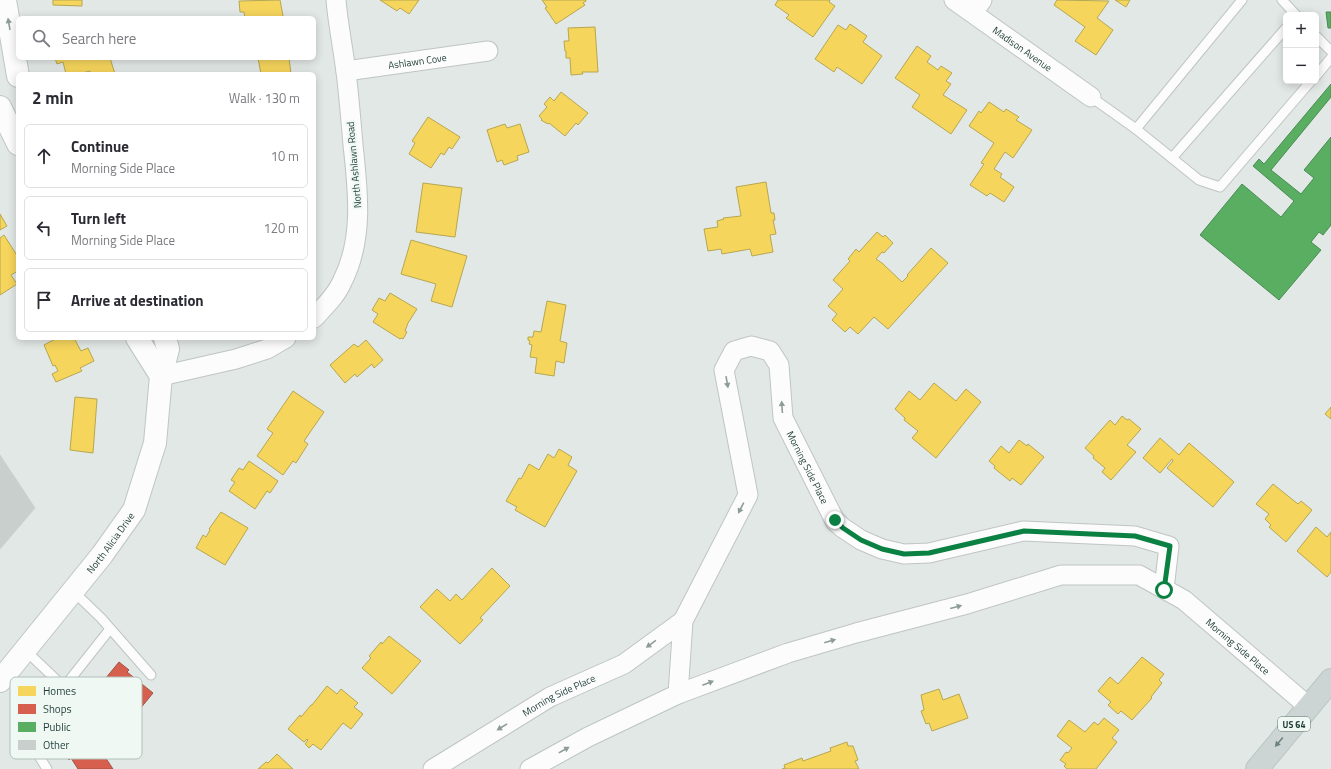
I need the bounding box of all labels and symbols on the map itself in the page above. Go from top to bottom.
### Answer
one-way arrow [6,18,12,30]
street label: Madison Avenue [990,22,1055,75]
street label: Ashlawn Cove [387,49,447,72]
street label: North Ashlawn Road [343,121,365,209]
one-way arrow [724,376,730,388]
one-way arrow [779,401,786,413]
street label: Morning Side Place [783,428,833,506]
one-way arrow [738,503,744,514]
street label: North Alicia Drive [83,509,138,576]
route end [826,511,844,529]
route start [1155,581,1173,599]
one-way arrow [950,604,962,610]
street label: Morning Side Place [1203,614,1273,678]
one-way arrow [825,638,837,644]
one-way arrow [646,640,657,648]
street label: Morning Side Place [519,670,598,720]
legend [10,677,142,759]
one-way arrow [702,680,714,686]
text: Homes [43,683,76,699]
text: Shops [43,701,72,717]
road number: US 64 [1278,717,1310,731]
text: Public [43,719,71,735]
one-way arrow [496,724,508,731]
text: Other [43,737,70,753]
one-way arrow [1275,737,1284,747]
one-way arrow [559,746,570,753]

